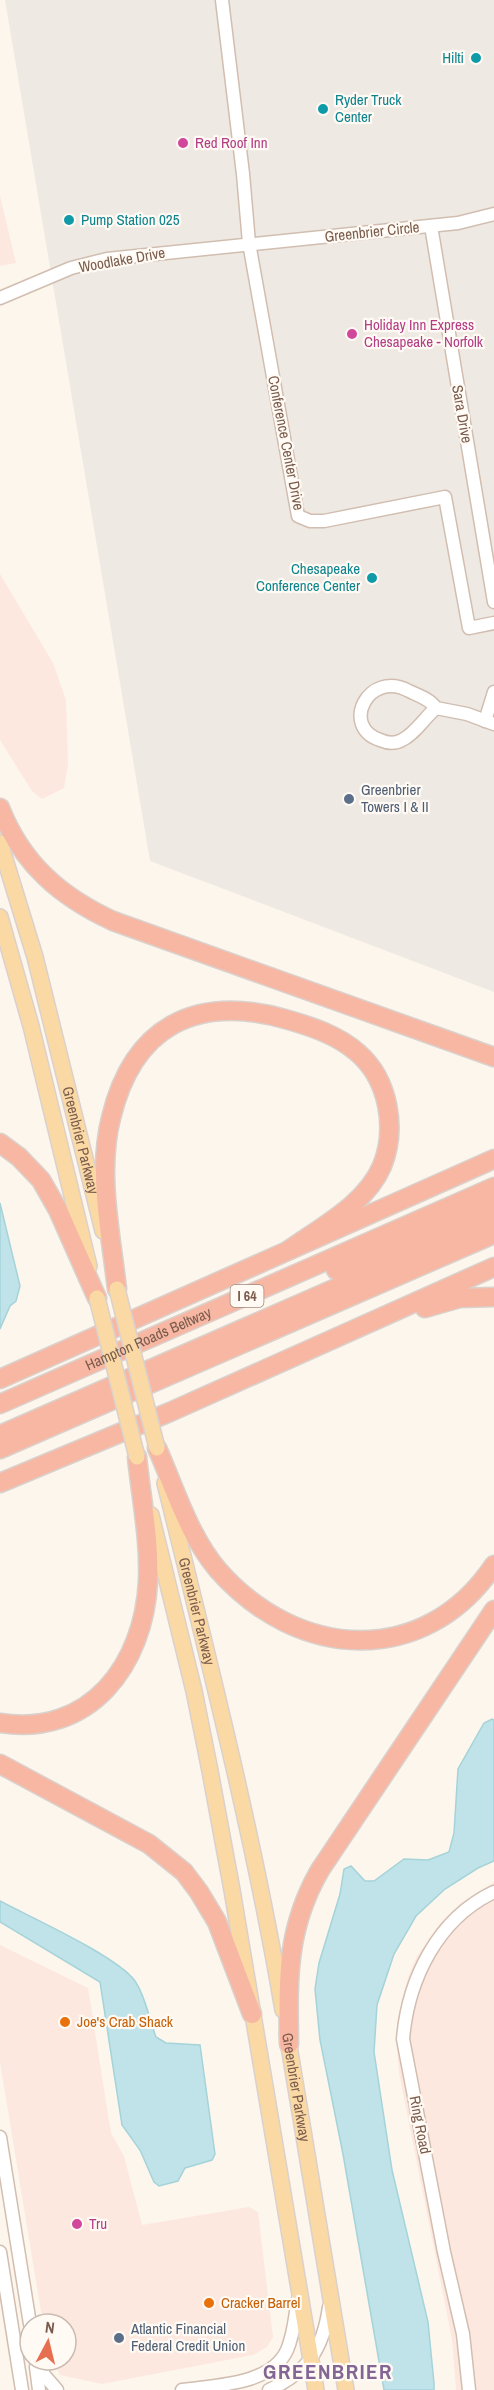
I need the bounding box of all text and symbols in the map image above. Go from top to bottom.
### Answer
place label: Hilti [442,47,464,68]
marker: Hilti [469,51,483,65]
place label: Ryder Truck Center [335,89,402,127]
marker: Ryder Truck Center [316,102,330,116]
place label: Red Roof Inn [195,132,267,153]
marker: Red Roof Inn [176,136,190,150]
place label: Pump Station 025 [81,209,180,230]
marker: Pump Station 025 [62,213,76,227]
street label: Greenbrier Circle [324,216,420,247]
street label: Woodlake Drive [77,242,167,277]
place label: Holiday Inn Express Chesapeake - Norfolk [364,314,484,352]
marker: Holiday Inn Express Chesapeake - Norfolk [345,327,359,341]
street label: Conference Center Drive [263,374,310,512]
street label: Sara Drive [447,383,478,445]
place label: Chesapeake Conference Center [256,558,360,596]
marker: Chesapeake Conference Center [365,571,379,585]
place label: Greenbrier Towers I & II [361,779,429,817]
marker: Greenbrier Towers I & II [342,792,356,806]
street label: Greenbrier Parkway [57,1084,105,1197]
road number: I 64 [230,1285,264,1307]
street label: Hampton Roads Beltway [82,1301,215,1375]
street label: Greenbrier Parkway [174,1555,221,1668]
place label: Joe's Crab Shack [77,2011,174,2032]
marker: Joe's Crab Shack [58,2015,72,2029]
street label: Greenbrier Parkway [277,2031,316,2144]
street label: Ring Road [405,2094,436,2156]
place label: Tru [89,2213,107,2234]
marker: Tru [70,2217,84,2231]
place label: Cracker Barrel [221,2292,300,2313]
marker: Cracker Barrel [202,2296,216,2310]
north arrow [18,2312,78,2372]
text: N [44,2316,56,2339]
place label: Atlantic Financial Federal Credit Union [130,2318,245,2356]
marker: Atlantic Financial Federal Credit Union [112,2331,126,2345]
district label: GREENBRIER [263,2357,393,2386]

